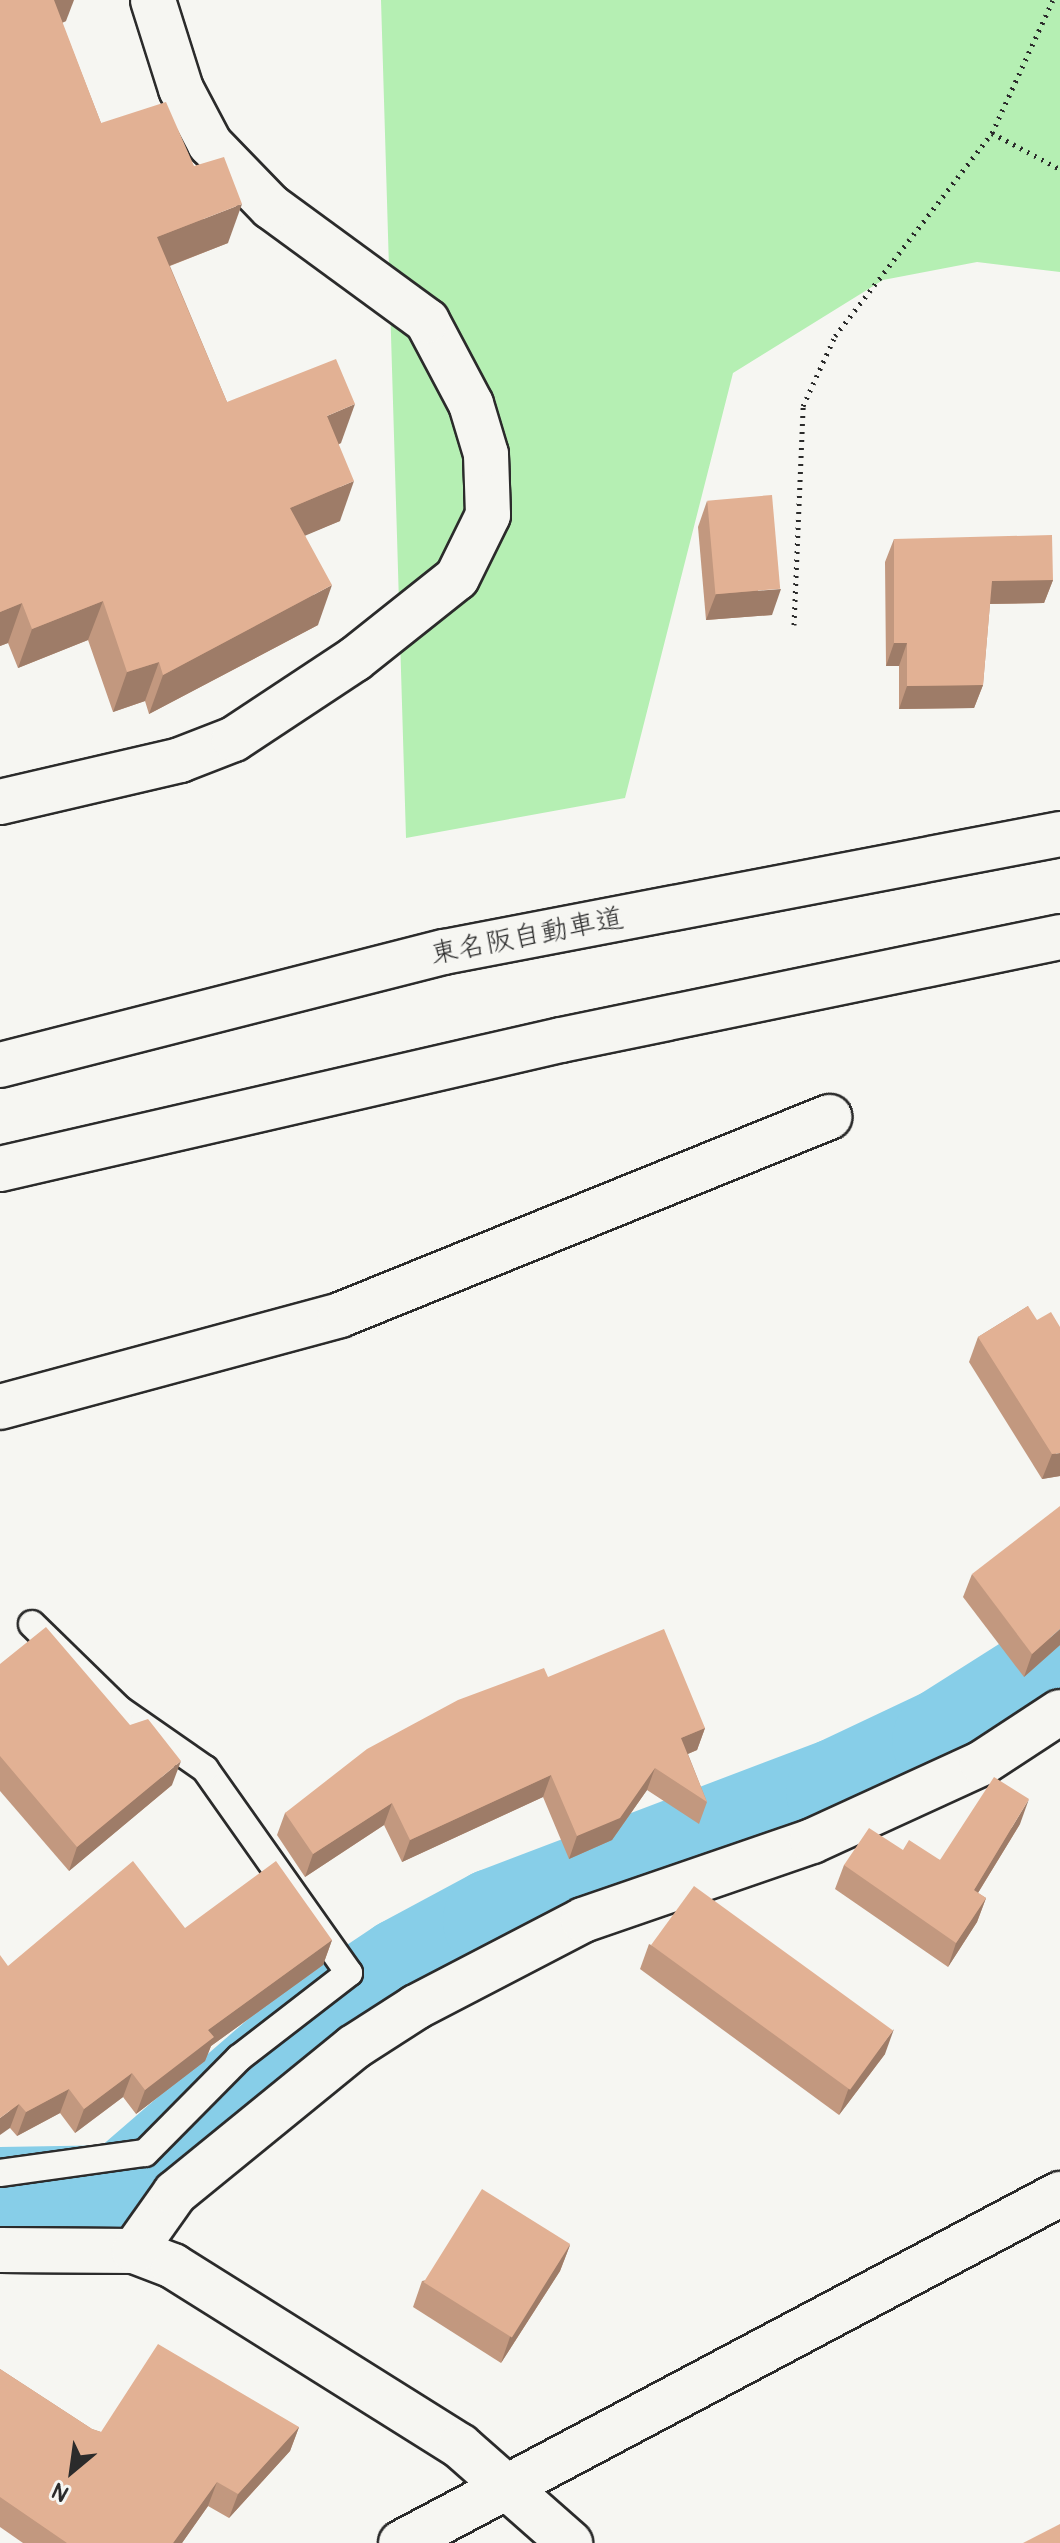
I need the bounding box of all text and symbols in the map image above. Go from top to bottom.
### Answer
street label: 東名阪自動車道 [428,902,626,972]
north arrow [32,2431,112,2511]
text: N [47,2476,74,2508]

